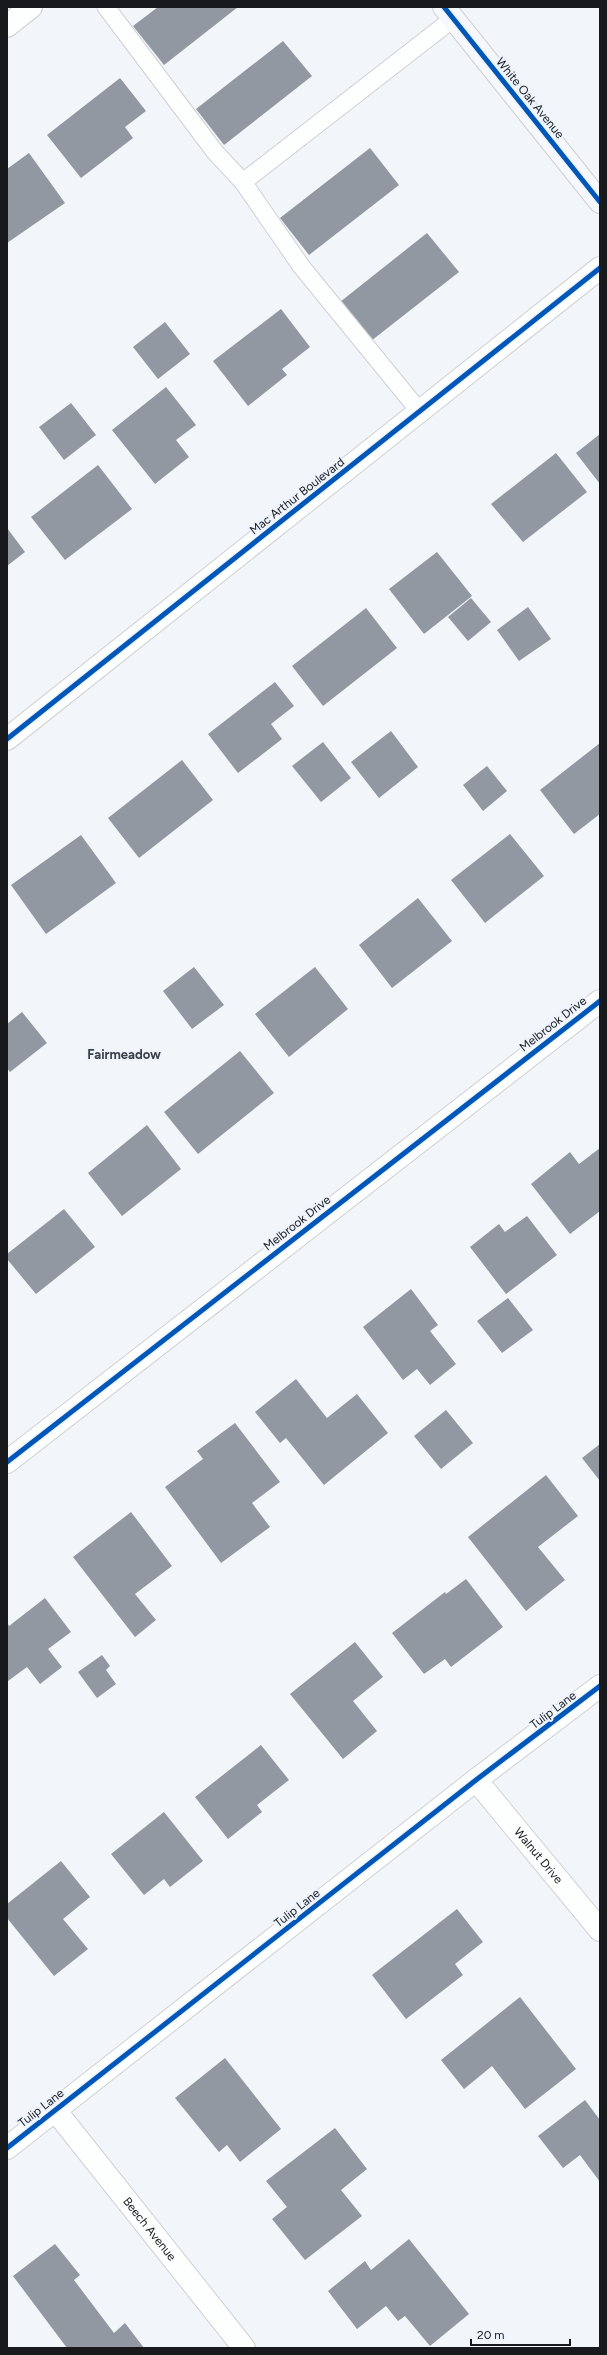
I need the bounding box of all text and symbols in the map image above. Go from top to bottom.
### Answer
street label: White Oak Avenue [493,55,567,142]
street label: Mac Arthur Boulevard [247,455,347,537]
street label: Melbrook Drive [517,993,590,1054]
district label: Fairmeadow [87,1047,161,1062]
street label: Melbrook Drive [261,1192,334,1253]
street label: Tulip Lane [527,1688,579,1732]
street label: Walnut Drive [511,1825,566,1887]
street label: Tulip Lane [271,1886,323,1930]
street label: Tulip Lane [15,2086,67,2130]
street label: Beech Avenue [120,2194,179,2264]
scale bar [471,2321,570,2347]
text: 20 m [477,2328,505,2342]

